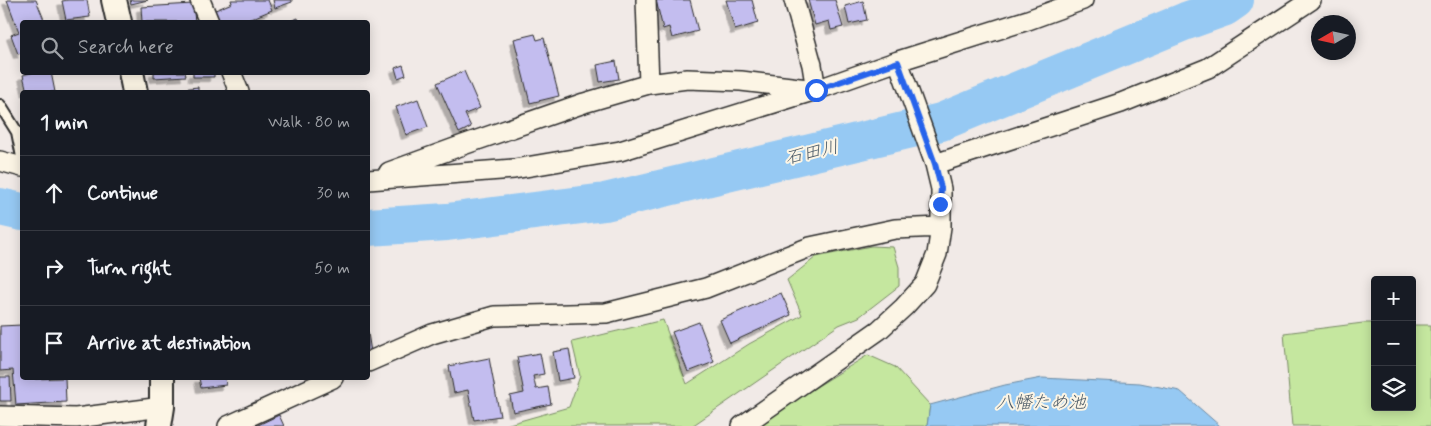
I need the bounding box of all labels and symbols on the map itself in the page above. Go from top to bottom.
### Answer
north arrow [1311,15,1356,60]
route start [805,79,828,102]
water label: 石田川 [783,135,841,171]
route end [929,193,952,216]
water label: 八幡ため池 [996,391,1087,415]

